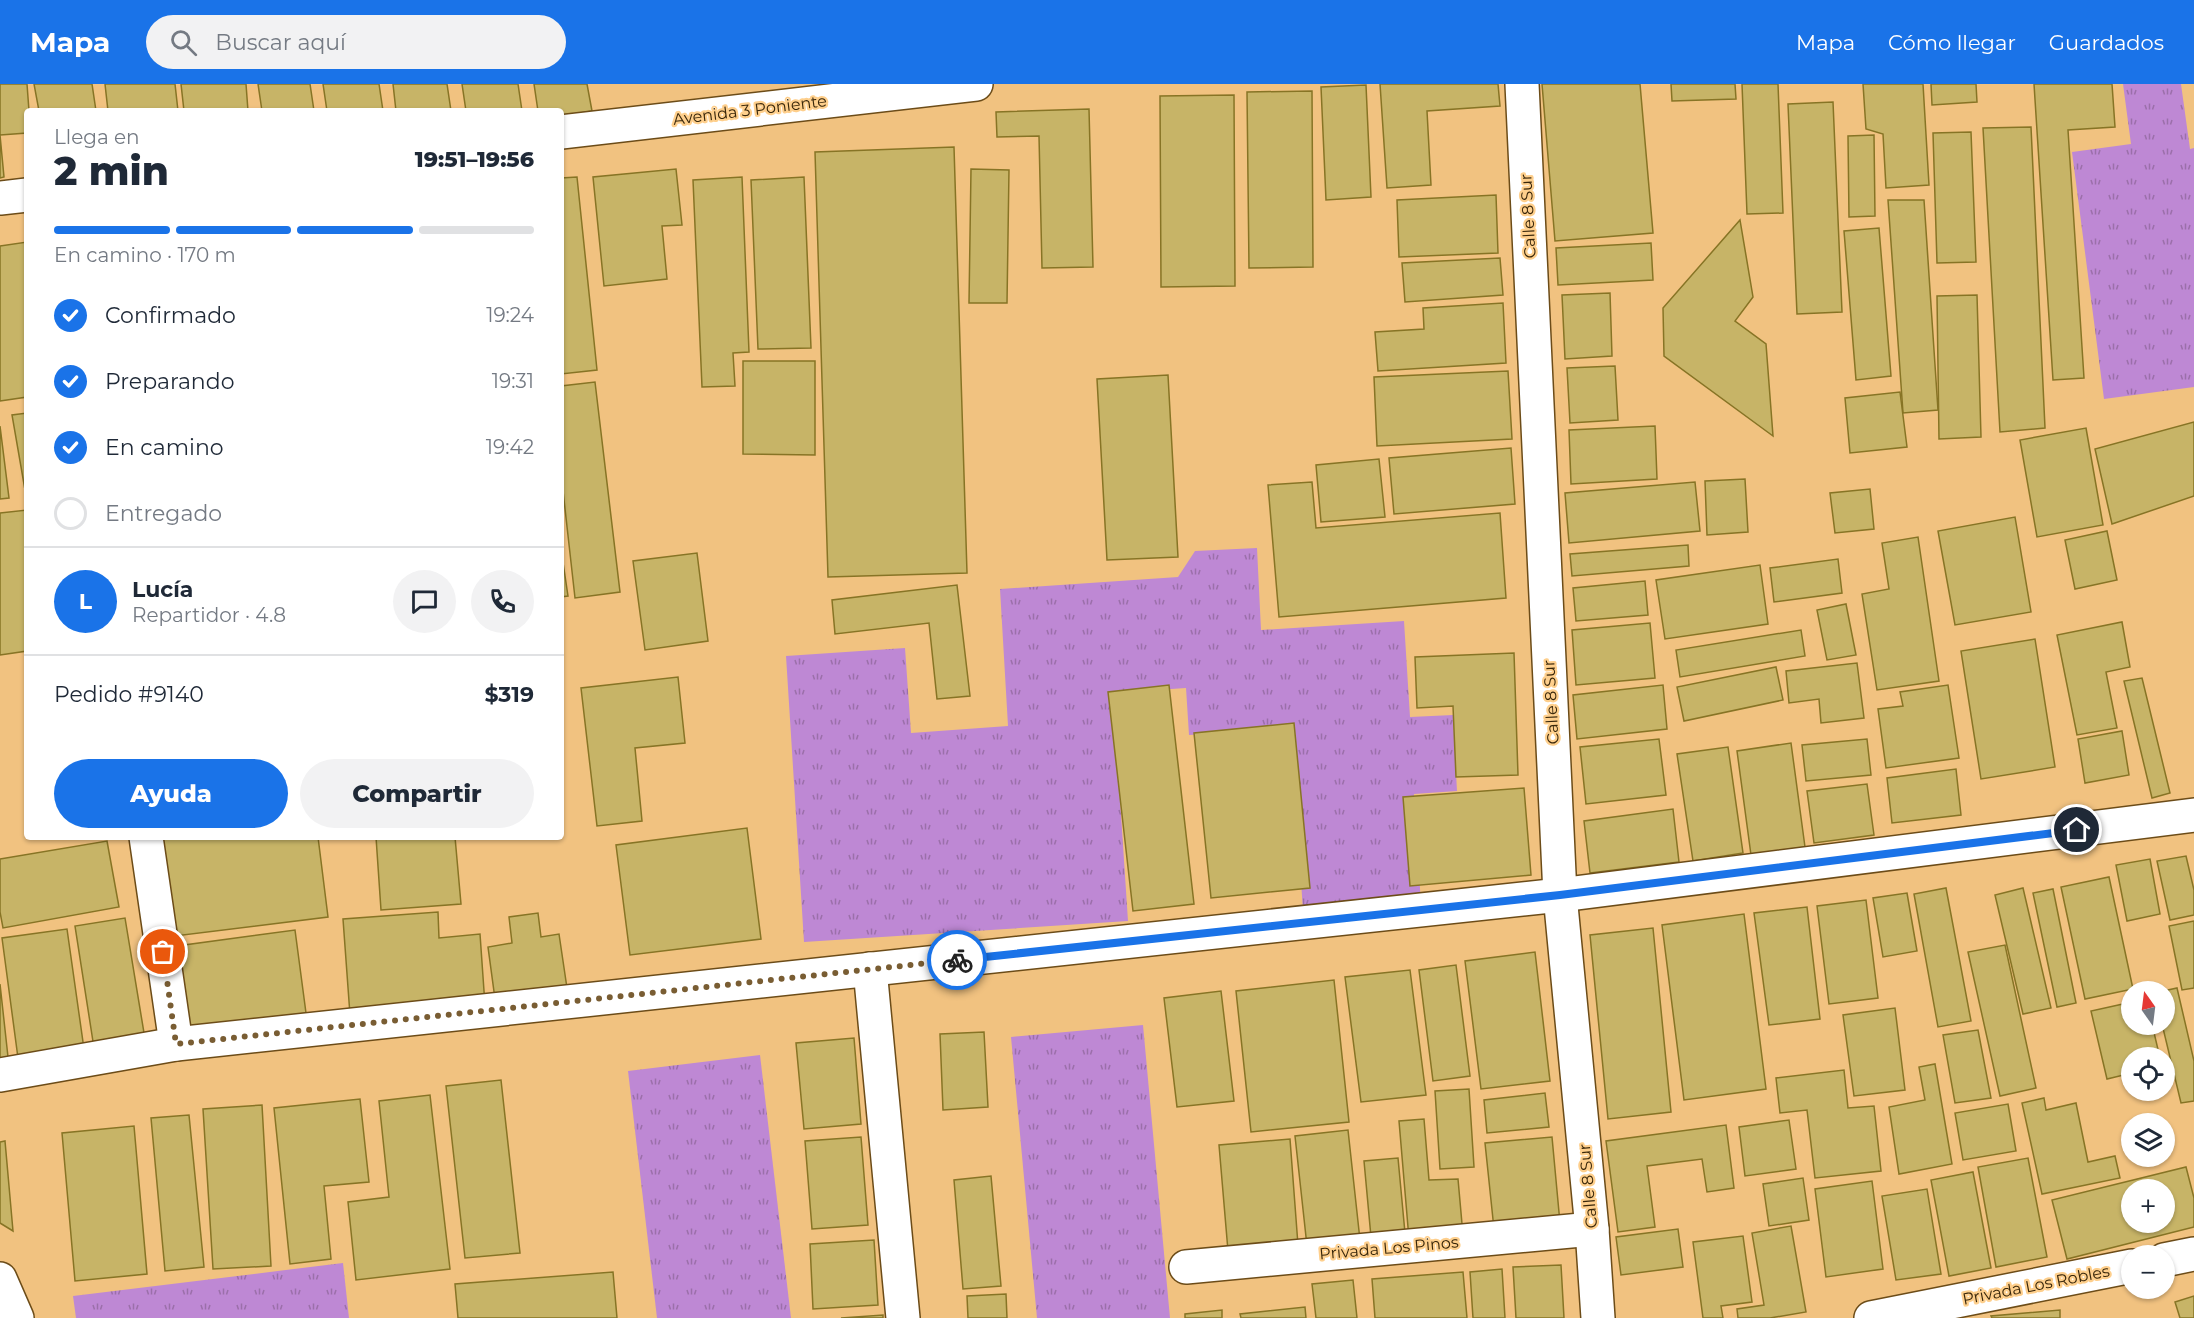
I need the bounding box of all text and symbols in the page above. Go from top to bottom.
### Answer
search box [146,15,566,69]
text: Mapa [30,25,110,59]
icon: search [167,26,200,59]
text: Buscar aquí [215,29,346,56]
text: Mapa [1796,30,1855,55]
text: Cómo llegar [1888,30,2016,55]
text: Guardados [2049,30,2164,55]
street label: Avenida 3 Poniente [672,91,828,129]
text: Llega en [54,125,140,149]
text: 19:51–19:56 [415,146,534,173]
text: 2 min [54,147,169,195]
street label: Calle 8 Sur [1516,173,1540,259]
text: En camino · 170 m [54,243,236,267]
icon: check [54,299,87,332]
text: Confirmado [105,302,236,329]
text: 19:24 [486,303,534,327]
icon: check [54,365,87,398]
text: Preparando [105,368,234,395]
text: 19:31 [492,369,534,393]
icon: check [54,431,87,464]
text: En camino [105,434,224,461]
text: 19:42 [486,435,534,459]
text: Entregado [105,500,222,527]
button: chat [393,570,456,633]
button: phone [471,570,534,633]
text: Lucía [132,576,193,603]
text: L [79,588,92,615]
text: Repartidor · 4.8 [132,603,286,627]
street label: Calle 8 Sur [1539,659,1563,745]
text: Pedido #9140 [54,681,204,708]
text: $319 [484,681,534,708]
button: Ayuda [54,759,288,828]
button: Compartir [300,759,534,828]
pin [2051,804,2102,855]
icon: home [2060,813,2093,846]
pin [137,926,188,977]
courier [927,930,987,990]
icon: bag [146,935,179,968]
icon: bike [941,944,974,977]
north arrow [2121,981,2175,1035]
map controls [2121,981,2175,1299]
button: locate [2121,1047,2175,1101]
button: layers [2121,1113,2175,1167]
street label: Calle 8 Sur [1575,1143,1601,1229]
button: + [2121,1179,2175,1233]
street label: Privada Los Pinos [1319,1232,1460,1264]
button: − [2121,1245,2175,1299]
street label: Privada Los Robles [1961,1261,2111,1309]

